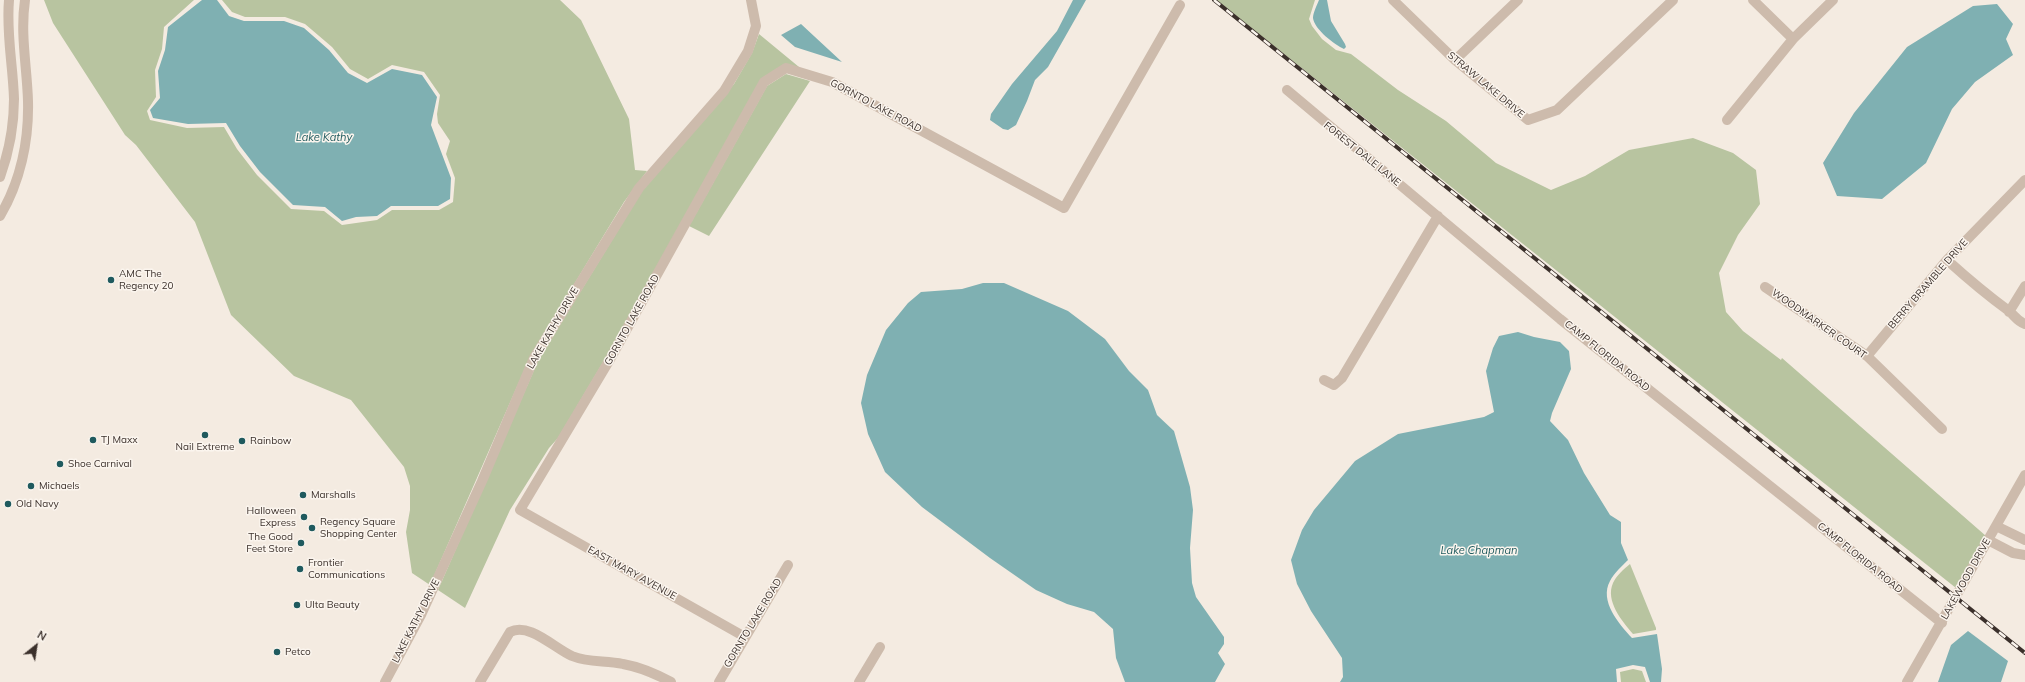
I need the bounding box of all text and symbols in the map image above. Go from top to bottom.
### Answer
street label: STRAW LAKE DRIVE [1445,49,1527,121]
street label: GORNTO LAKE ROAD [828,77,924,135]
street label: FOREST DALE LANE [1321,119,1403,189]
water label: Lake Kathy [296,131,352,145]
street label: BERRY BRAMBLE DRIVE [1886,237,1970,331]
place label: AMC The Regency 20 [119,268,173,292]
street label: GORNTO LAKE ROAD [602,272,662,368]
marker: AMC The Regency 20 [106,275,116,285]
street label: LAKE KATHY DRIVE [525,285,581,371]
street label: WOODMARKER COURT [1769,287,1869,361]
street label: CAMP FLORIDA ROAD [1562,318,1652,394]
marker: Nail Extreme [200,430,210,440]
place label: TJ Maxx [101,434,138,446]
marker: TJ Maxx [88,435,98,445]
place label: Rainbow [250,435,291,447]
marker: Rainbow [237,436,247,446]
place label: Nail Extreme [176,441,234,453]
place label: Shoe Carnival [68,458,132,470]
marker: Shoe Carnival [55,459,65,469]
place label: Michaels [39,480,80,492]
marker: Michaels [26,481,36,491]
place label: Marshalls [311,489,356,501]
marker: Marshalls [298,490,308,500]
place label: Old Navy [16,498,59,510]
marker: Old Navy [3,499,13,509]
place label: Halloween Express [247,505,296,528]
marker: Halloween Express [299,512,309,522]
place label: Regency Square Shopping Center [320,516,397,540]
street label: CAMP FLORIDA ROAD [1815,520,1905,596]
marker: Regency Square Shopping Center [307,523,317,533]
place label: The Good Feet Store [246,531,293,554]
street label: LAKEWOOD DRIVE [1939,536,1993,622]
marker: The Good Feet Store [296,538,306,548]
street label: EAST MARY AVENUE [586,544,678,602]
water label: Lake Chapman [1441,544,1517,558]
place label: Frontier Communications [308,557,385,580]
marker: Frontier Communications [295,564,305,574]
street label: GORNTO LAKE ROAD [722,576,784,670]
street label: LAKE KATHY DRIVE [390,577,442,665]
place label: Ulta Beauty [305,599,360,611]
marker: Ulta Beauty [292,600,302,610]
north arrow [16,626,56,666]
text: N [35,627,49,644]
place label: Petco [285,646,311,658]
marker: Petco [272,647,282,657]

